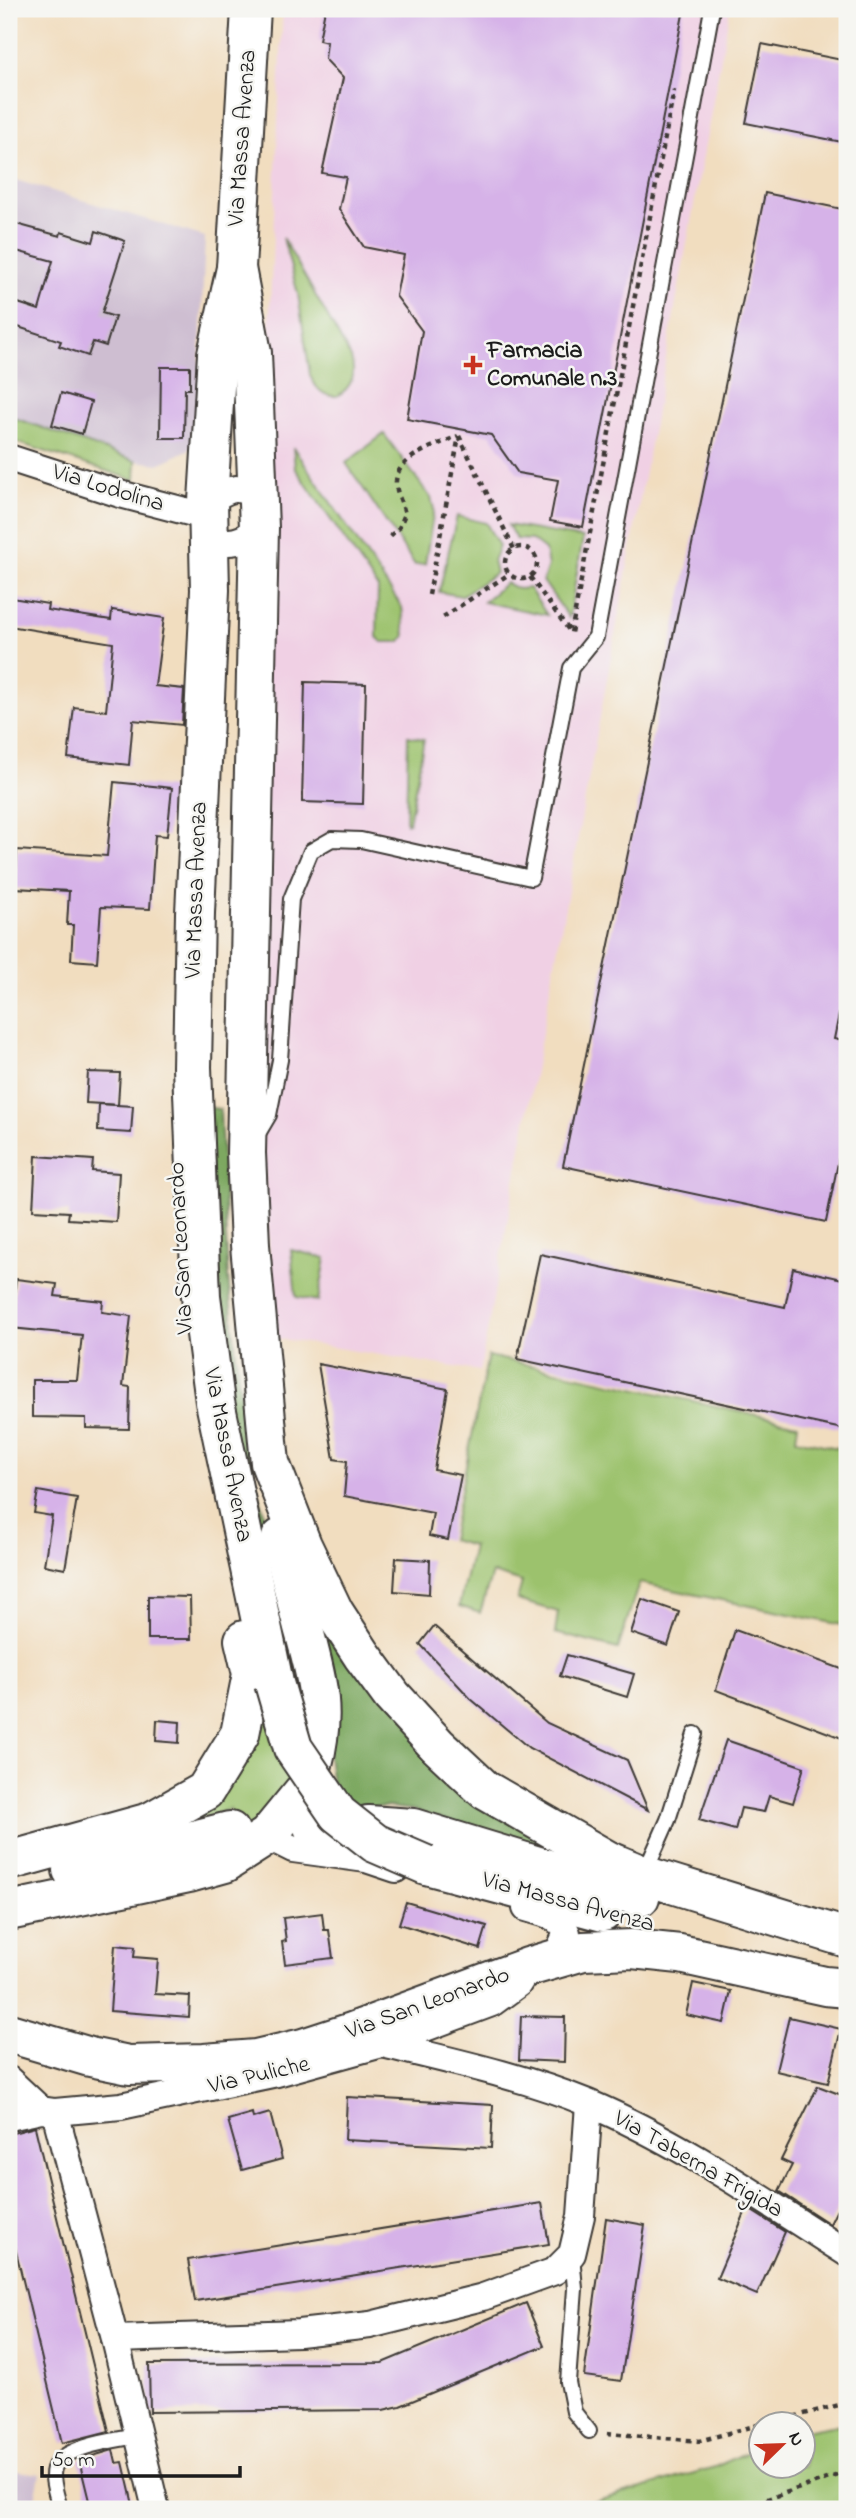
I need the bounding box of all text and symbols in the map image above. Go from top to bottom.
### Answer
street label: Via Massa Avenza [219,48,267,229]
place label: Farmacia Comunale n.3 [486,334,617,397]
marker: Farmacia Comunale n.3 [465,357,481,373]
street label: Via Lodolina [47,455,168,523]
street label: Via Massa Avenza [176,801,218,980]
street label: Via San Leonardo [160,1161,204,1336]
street label: Via Massa Avenza [193,1364,261,1545]
street label: Via Massa Avenza [477,1863,658,1943]
street label: Via San Leonardo [340,1958,515,2050]
street label: Via Puliche [204,2047,313,2105]
street label: Via Taberna Frigida [606,2102,789,2228]
north arrow [748,2410,818,2480]
text: N [780,2428,810,2451]
scale bar [42,2434,240,2478]
text: 50 m [52,2446,95,2476]

